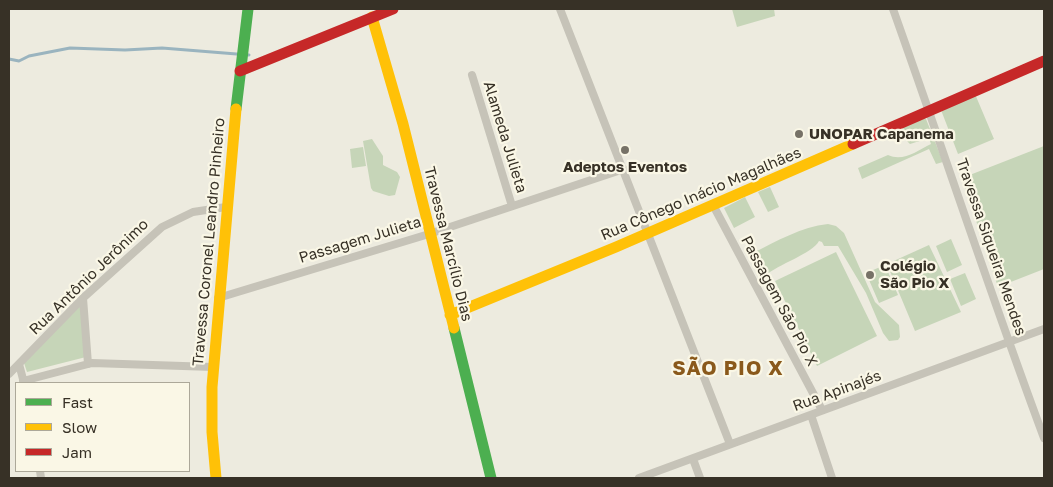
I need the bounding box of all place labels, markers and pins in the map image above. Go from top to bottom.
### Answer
place label: UNOPAR Capanema [809,125,954,143]
marker: UNOPAR Capanema [793,128,805,140]
marker: Adeptos Eventos [619,144,631,156]
place label: Adeptos Eventos [563,158,687,176]
place label: Colégio São Pio X [880,257,949,292]
marker: Colégio São Pio X [864,269,876,281]

